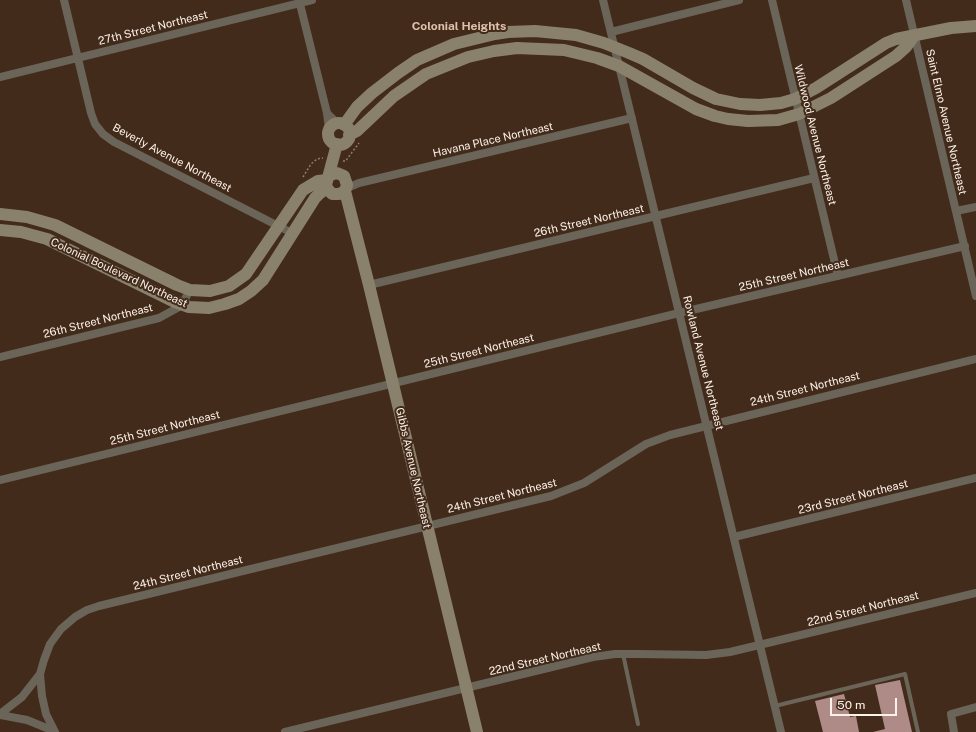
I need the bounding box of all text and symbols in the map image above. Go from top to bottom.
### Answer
street label: 27th Street Northeast [97,8,209,48]
district label: Colonial Heights [412,19,506,33]
street label: Saint Elmo Avenue Northeast [923,48,969,196]
street label: Wildwood Avenue Northeast [791,63,839,207]
street label: Havana Place Northeast [431,120,555,160]
street label: Beverly Avenue Northeast [110,121,234,195]
street label: 26th Street Northeast [533,202,645,240]
street label: Colonial Boulevard Northeast [48,235,190,311]
street label: 25th Street Northeast [738,256,850,294]
street label: Rowland Avenue Northeast [680,294,726,432]
street label: 26th Street Northeast [42,301,154,341]
street label: 25th Street Northeast [423,331,535,371]
street label: 24th Street Northeast [749,369,861,409]
street label: Gibbs Avenue Northeast [393,406,433,530]
street label: 25th Street Northeast [109,408,221,448]
street label: 24th Street Northeast [446,476,558,516]
street label: 23rd Street Northeast [797,477,909,517]
street label: 24th Street Northeast [132,553,244,593]
street label: 22nd Street Northeast [806,589,920,629]
street label: 22nd Street Northeast [488,640,602,678]
scale bar [832,690,899,716]
text: 50 m [837,698,865,712]

